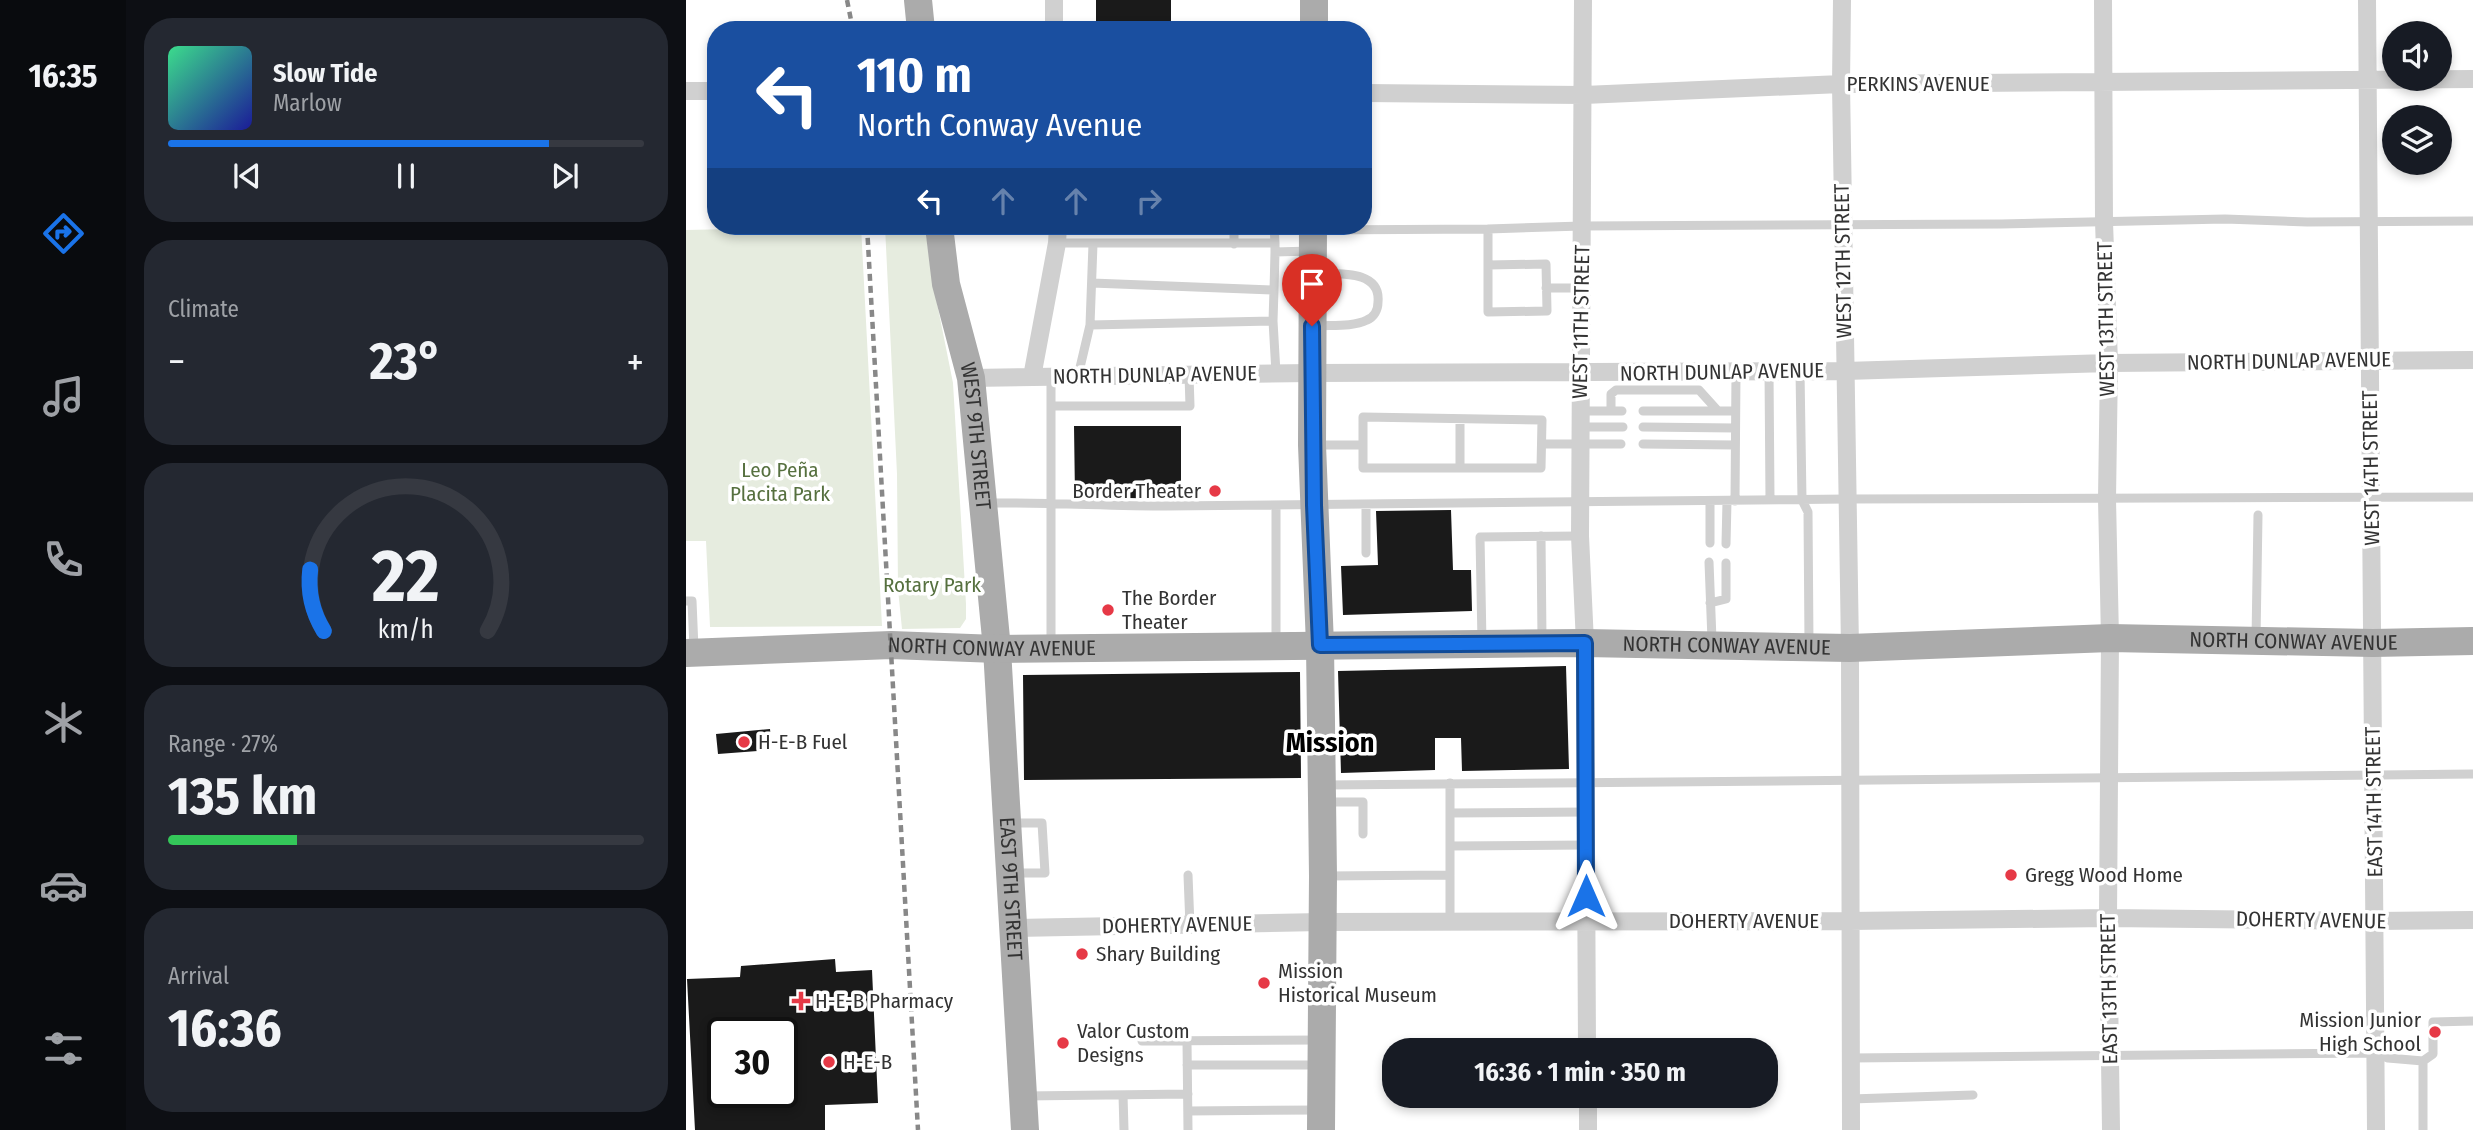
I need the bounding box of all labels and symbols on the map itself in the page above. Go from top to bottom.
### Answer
street label: PERKINS AVENUE [1846,71,1990,97]
street label: WEST 12TH STREET [1829,183,1857,339]
street label: WEST 13TH STREET [2092,241,2120,397]
street label: WEST 11TH STREET [1567,245,1595,399]
pin [1282,254,1342,326]
street label: NORTH DUNLAP AVENUE [2187,346,2391,376]
street label: NORTH DUNLAP AVENUE [1620,357,1824,387]
street label: WEST 9TH STREET [954,360,997,511]
street label: NORTH DUNLAP AVENUE [1053,360,1257,390]
street label: WEST 14TH STREET [2357,390,2385,546]
park label: Leo Peña Placita Park [730,457,830,507]
place label: Border Theater [1072,478,1202,504]
marker: Border Theater [1207,483,1223,499]
park label: Rotary Park [883,572,981,598]
place label: The Border Theater [1122,585,1217,635]
marker: The Border Theater [1100,602,1116,618]
street label: NORTH CONWAY AVENUE [2189,627,2398,656]
street label: NORTH CONWAY AVENUE [1622,631,1831,661]
street label: NORTH CONWAY AVENUE [887,632,1096,662]
district label: Mission [1286,726,1374,759]
street label: EAST 14TH STREET [2360,726,2388,878]
place label: H-E-B Fuel [758,729,848,755]
marker: H-E-B Fuel [736,734,752,750]
street label: EAST 9TH STREET [994,816,1028,961]
position arrow [1549,859,1623,933]
place label: Gregg Wood Home [2025,862,2183,888]
marker: Gregg Wood Home [2003,867,2019,883]
street label: DOHERTY AVENUE [2236,906,2387,934]
street label: DOHERTY AVENUE [1669,908,1819,934]
street label: DOHERTY AVENUE [1102,911,1253,939]
street label: EAST 13TH STREET [2095,913,2123,1065]
place label: Shary Building [1096,941,1220,967]
marker: Shary Building [1074,946,1090,962]
place label: Mission Historical Museum [1278,958,1437,1008]
marker: Mission Historical Museum [1256,975,1272,991]
place label: H-E-B Pharmacy [815,988,954,1014]
marker: H-E-B Pharmacy [793,993,809,1009]
place label: Mission Junior High School [2299,1007,2422,1057]
speed limit sign: 30 [707,1017,798,1108]
place label: Valor Custom Designs [1077,1018,1190,1068]
marker: Mission Junior High School [2427,1024,2443,1040]
marker: Valor Custom Designs [1055,1035,1071,1051]
place label: H-E-B [843,1049,892,1075]
marker: H-E-B [821,1054,837,1070]

